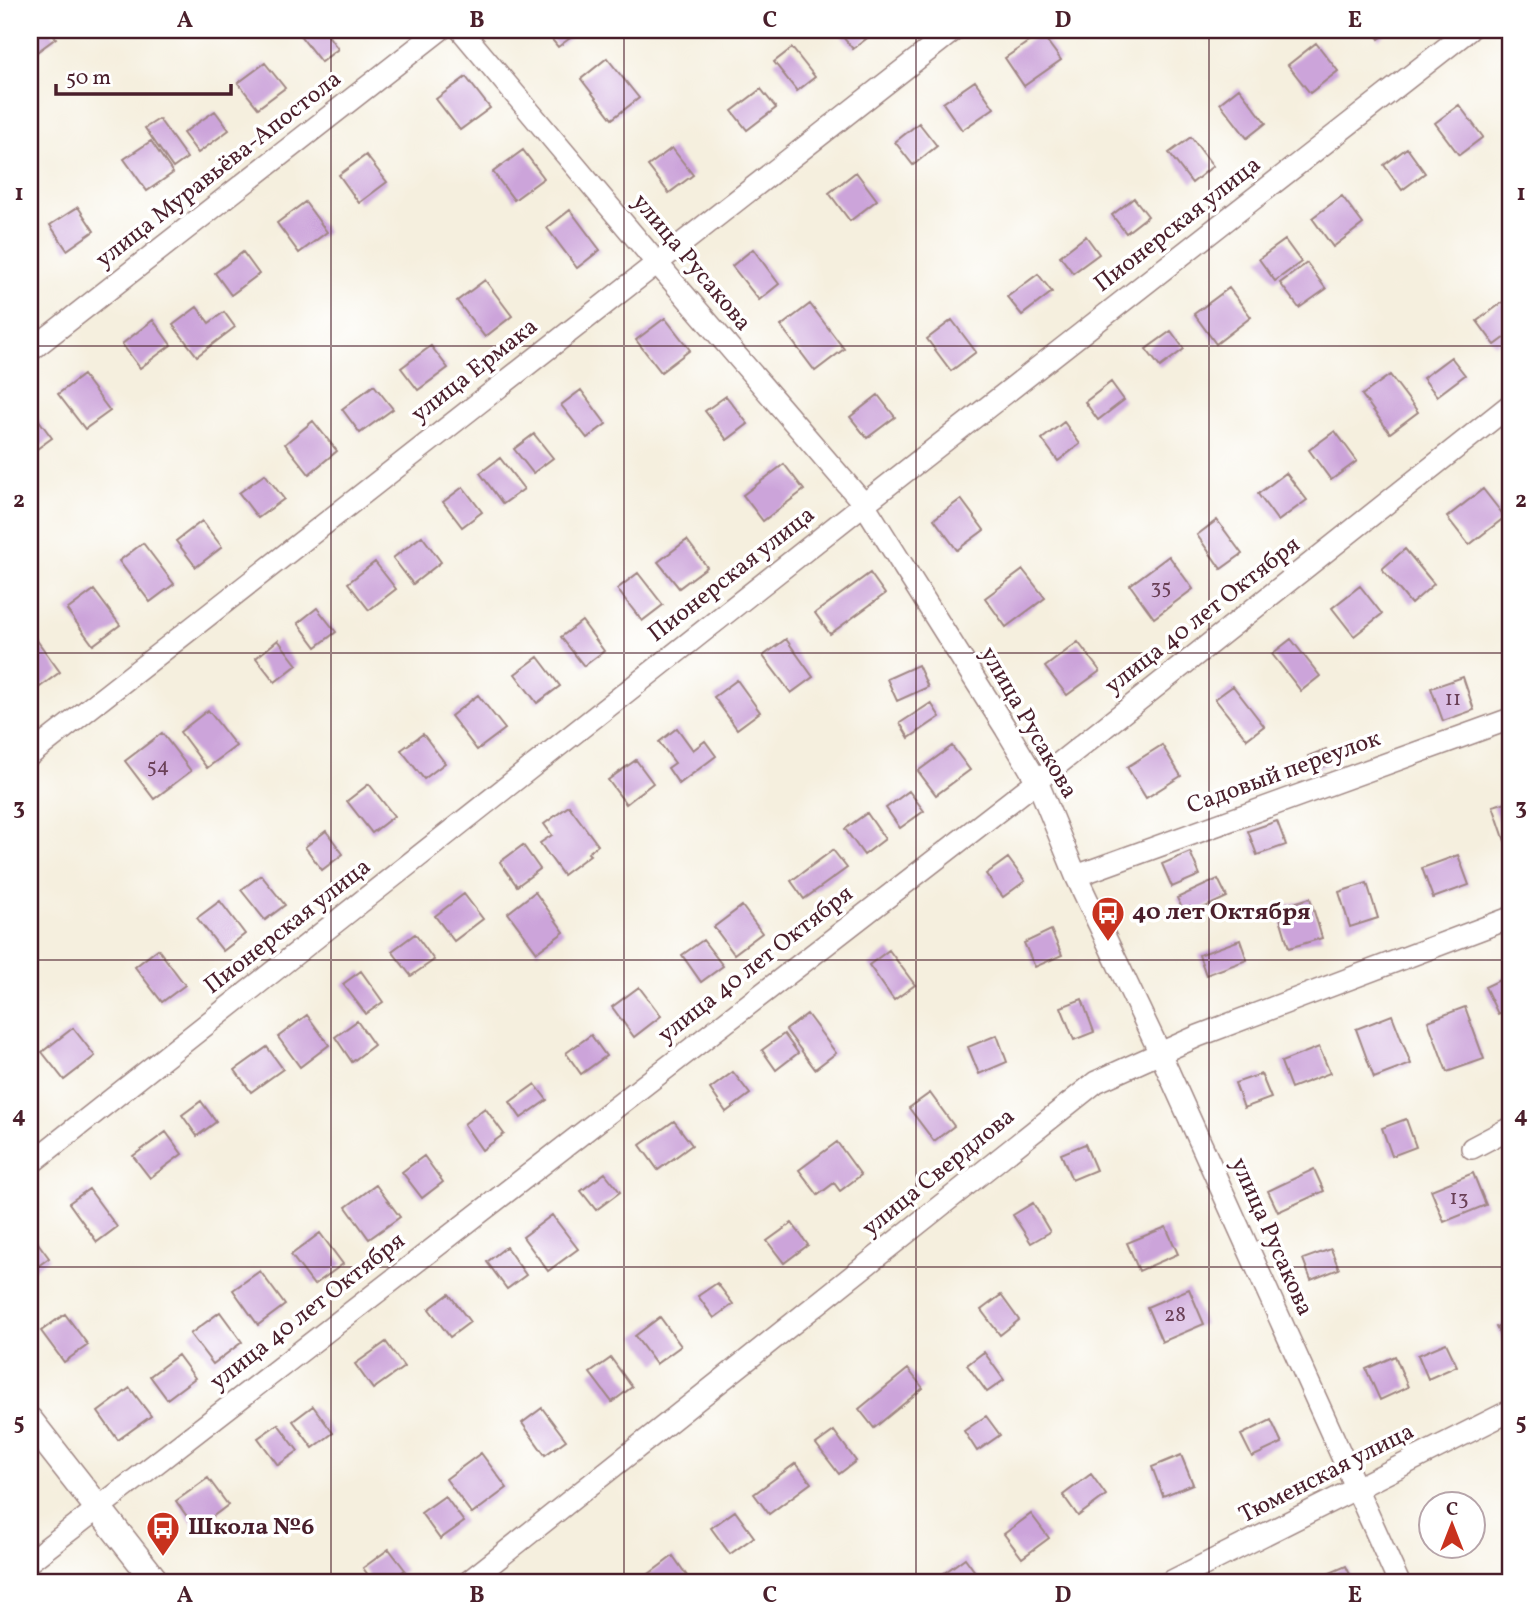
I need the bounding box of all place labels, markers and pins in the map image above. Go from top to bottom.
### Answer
bus stop icon: 40 лет Октября [1089,894,1127,943]
place label: 40 лет Октября [1132,896,1311,930]
bus stop icon: Школа №6 [144,1509,182,1558]
place label: Школа №6 [188,1511,314,1545]

